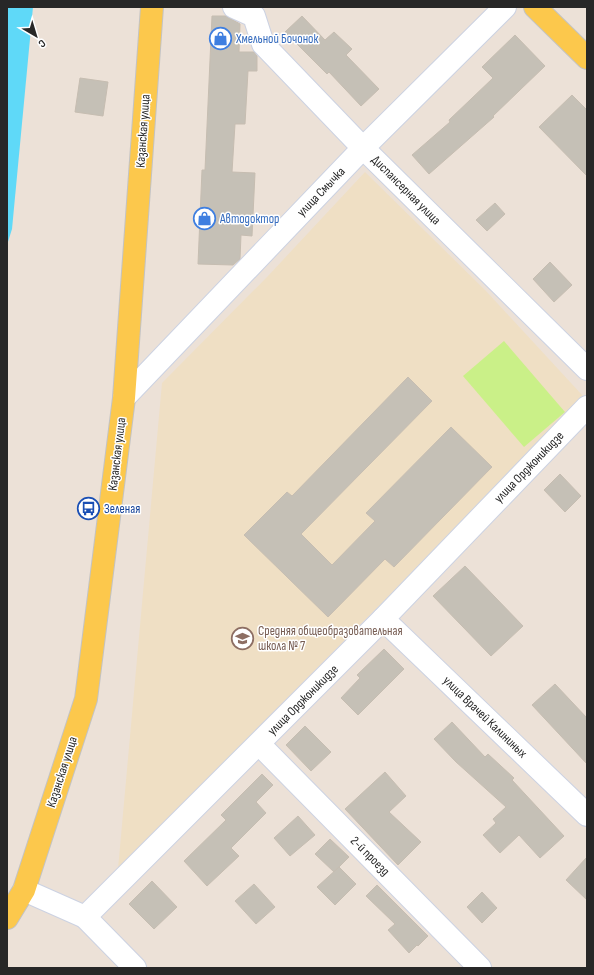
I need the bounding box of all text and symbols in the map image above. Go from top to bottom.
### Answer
north arrow [16,16,56,56]
shop icon: Хмельной Бочонок [207,26,233,52]
place label: Хмельной Бочонок [235,31,319,47]
text: С [35,37,48,51]
street label: Казанская улица [132,94,154,168]
street label: Диспансерная улица [368,152,444,228]
street label: улица Смычка [294,164,348,220]
shop icon: Автодоктор [191,206,217,232]
place label: Автодоктор [219,211,279,227]
street label: Казанская улица [105,417,129,491]
street label: улица Орджоникидзе [491,428,567,506]
bus stop icon: Зеленая [76,496,102,522]
place label: Зеленая [104,501,140,517]
place label: Средняя общеобразовательная школа № 7 [258,623,403,654]
school or university icon: Средняя общеобразовательная школа № 7 [229,625,255,651]
street label: улица Орджоникидзе [264,661,342,739]
street label: улица Врачей Калининых [440,673,531,761]
street label: Казанская улица [43,735,81,809]
street label: 2-й проезд [347,833,393,879]

